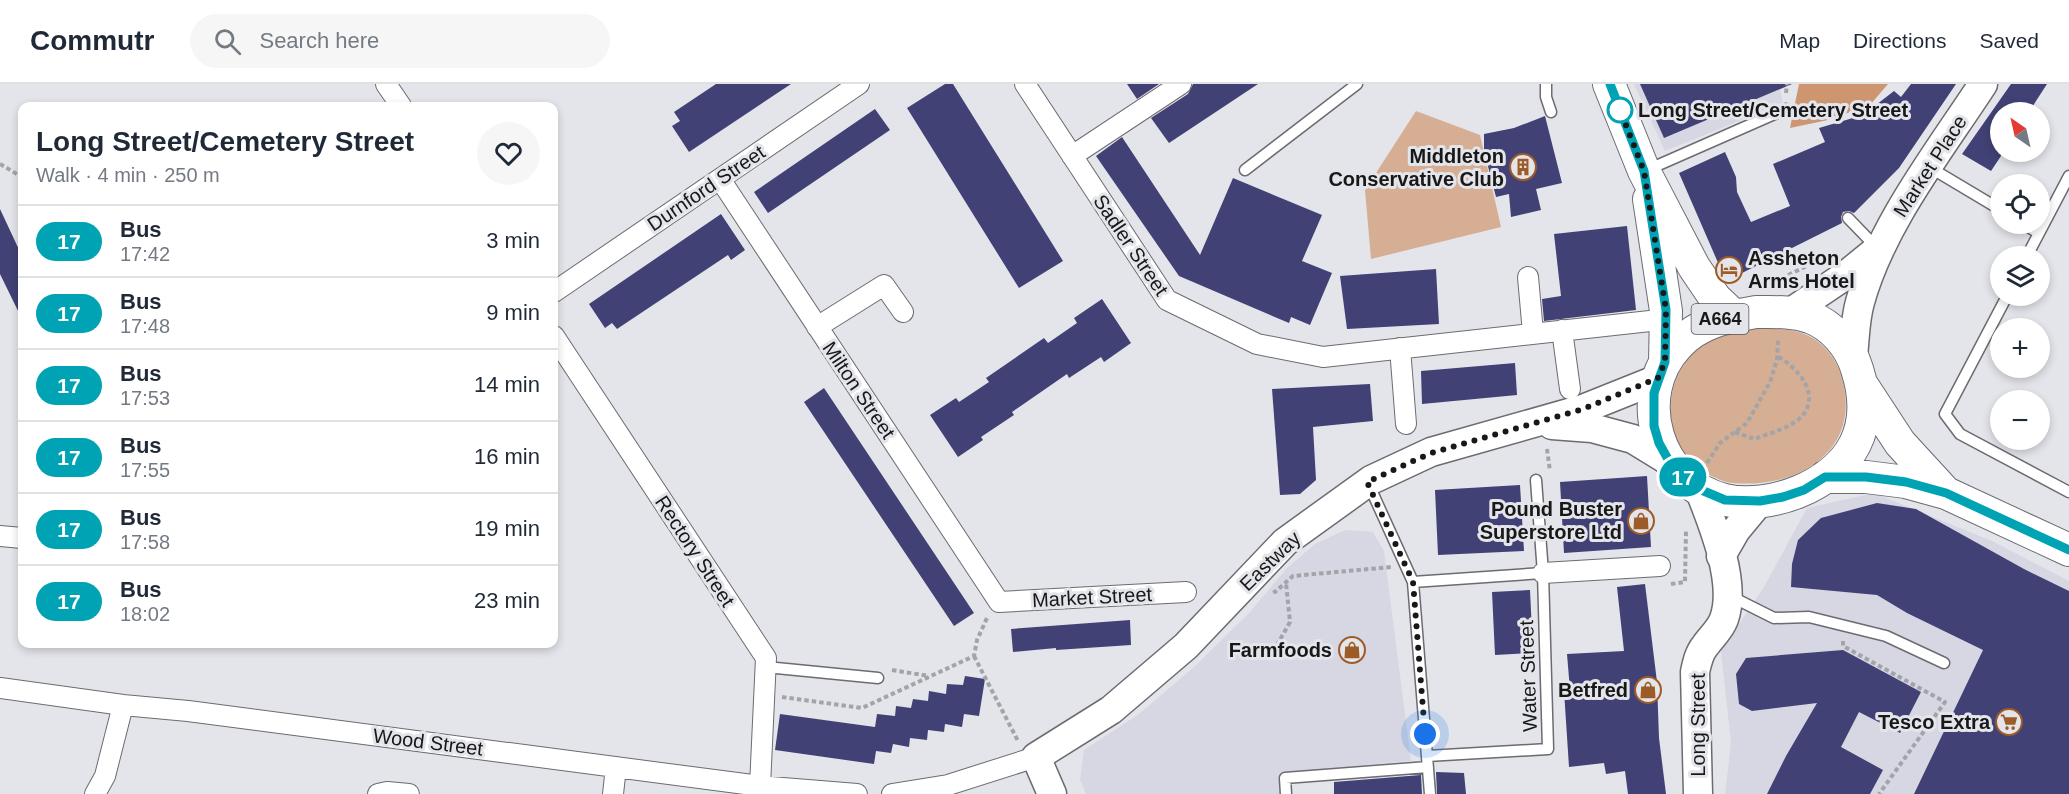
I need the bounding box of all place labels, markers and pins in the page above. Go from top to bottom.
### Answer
marker: Long Street/Cemetery Street [1607,97,1633,123]
place label: Long Street/Cemetery Street [1638,99,1908,121]
place label: Middleton Conservative Club [1328,145,1504,190]
building icon: Middleton Conservative Club [1508,152,1538,182]
place label: Assheton Arms Hotel [1748,247,1855,292]
hotel icon: Assheton Arms Hotel [1714,255,1744,285]
place label: Pound Buster Superstore Ltd [1480,498,1622,543]
shop icon: Pound Buster Superstore Ltd [1626,506,1656,536]
shop icon: Farmfoods [1337,635,1367,665]
place label: Farmfoods [1229,639,1332,661]
shop icon: Betfred [1633,675,1663,705]
place label: Betfred [1558,679,1628,701]
supermarket icon: Tesco Extra [1994,707,2024,737]
place label: Tesco Extra [1878,711,1991,733]

